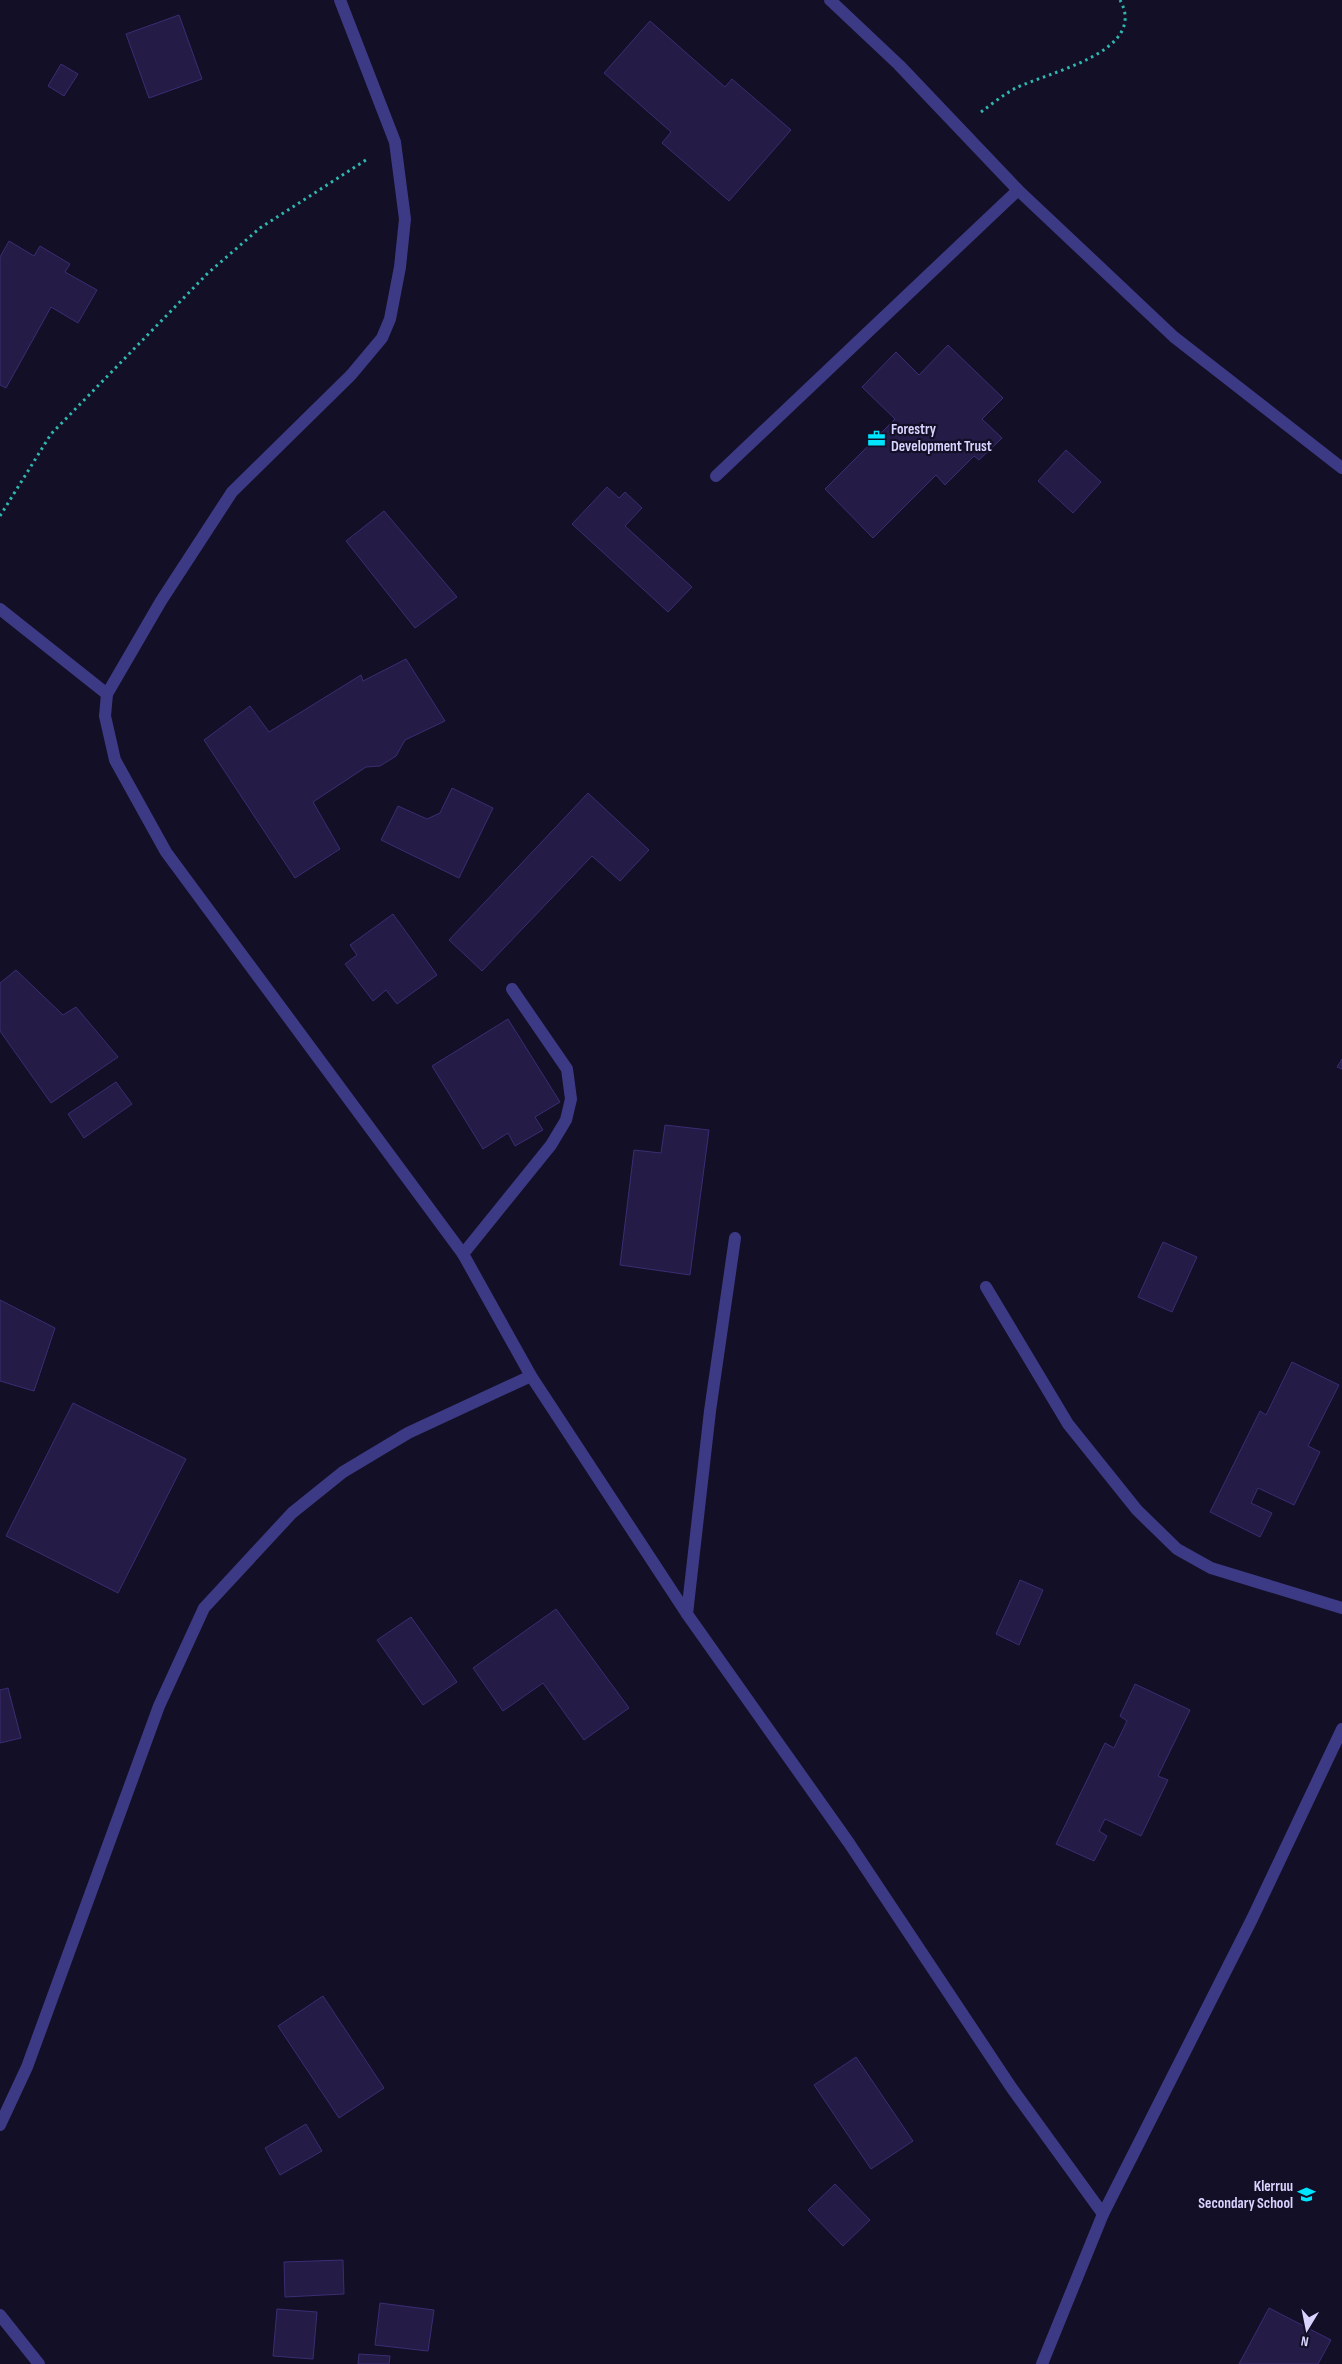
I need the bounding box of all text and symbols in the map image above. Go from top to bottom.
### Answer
place label: Forestry Development Trust [891,420,992,456]
office icon: Forestry Development Trust [867,428,887,448]
place label: Klerruu Secondary School [1198,2177,1293,2213]
school or university icon: Klerruu Secondary School [1297,2185,1317,2205]
north arrow [1282,2304,1332,2354]
text: N [1300,2332,1310,2350]

